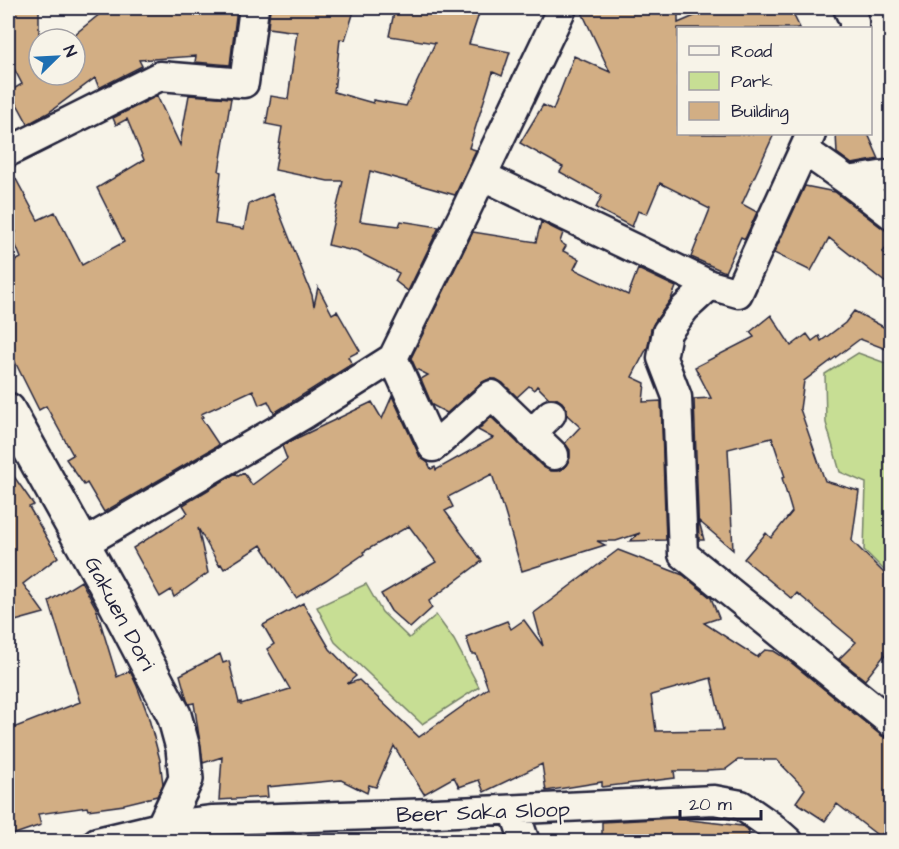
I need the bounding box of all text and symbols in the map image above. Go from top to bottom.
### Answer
north arrow [27,27,87,87]
legend [677,27,872,135]
text: Road [731,39,772,64]
text: N [58,42,82,60]
text: Park [731,69,773,94]
text: Building [731,99,789,125]
street label: Gakuen Dori [77,551,163,676]
scale bar [680,783,761,821]
text: 20 m [689,792,732,817]
street label: Beer Saka Sloop [396,794,570,831]

